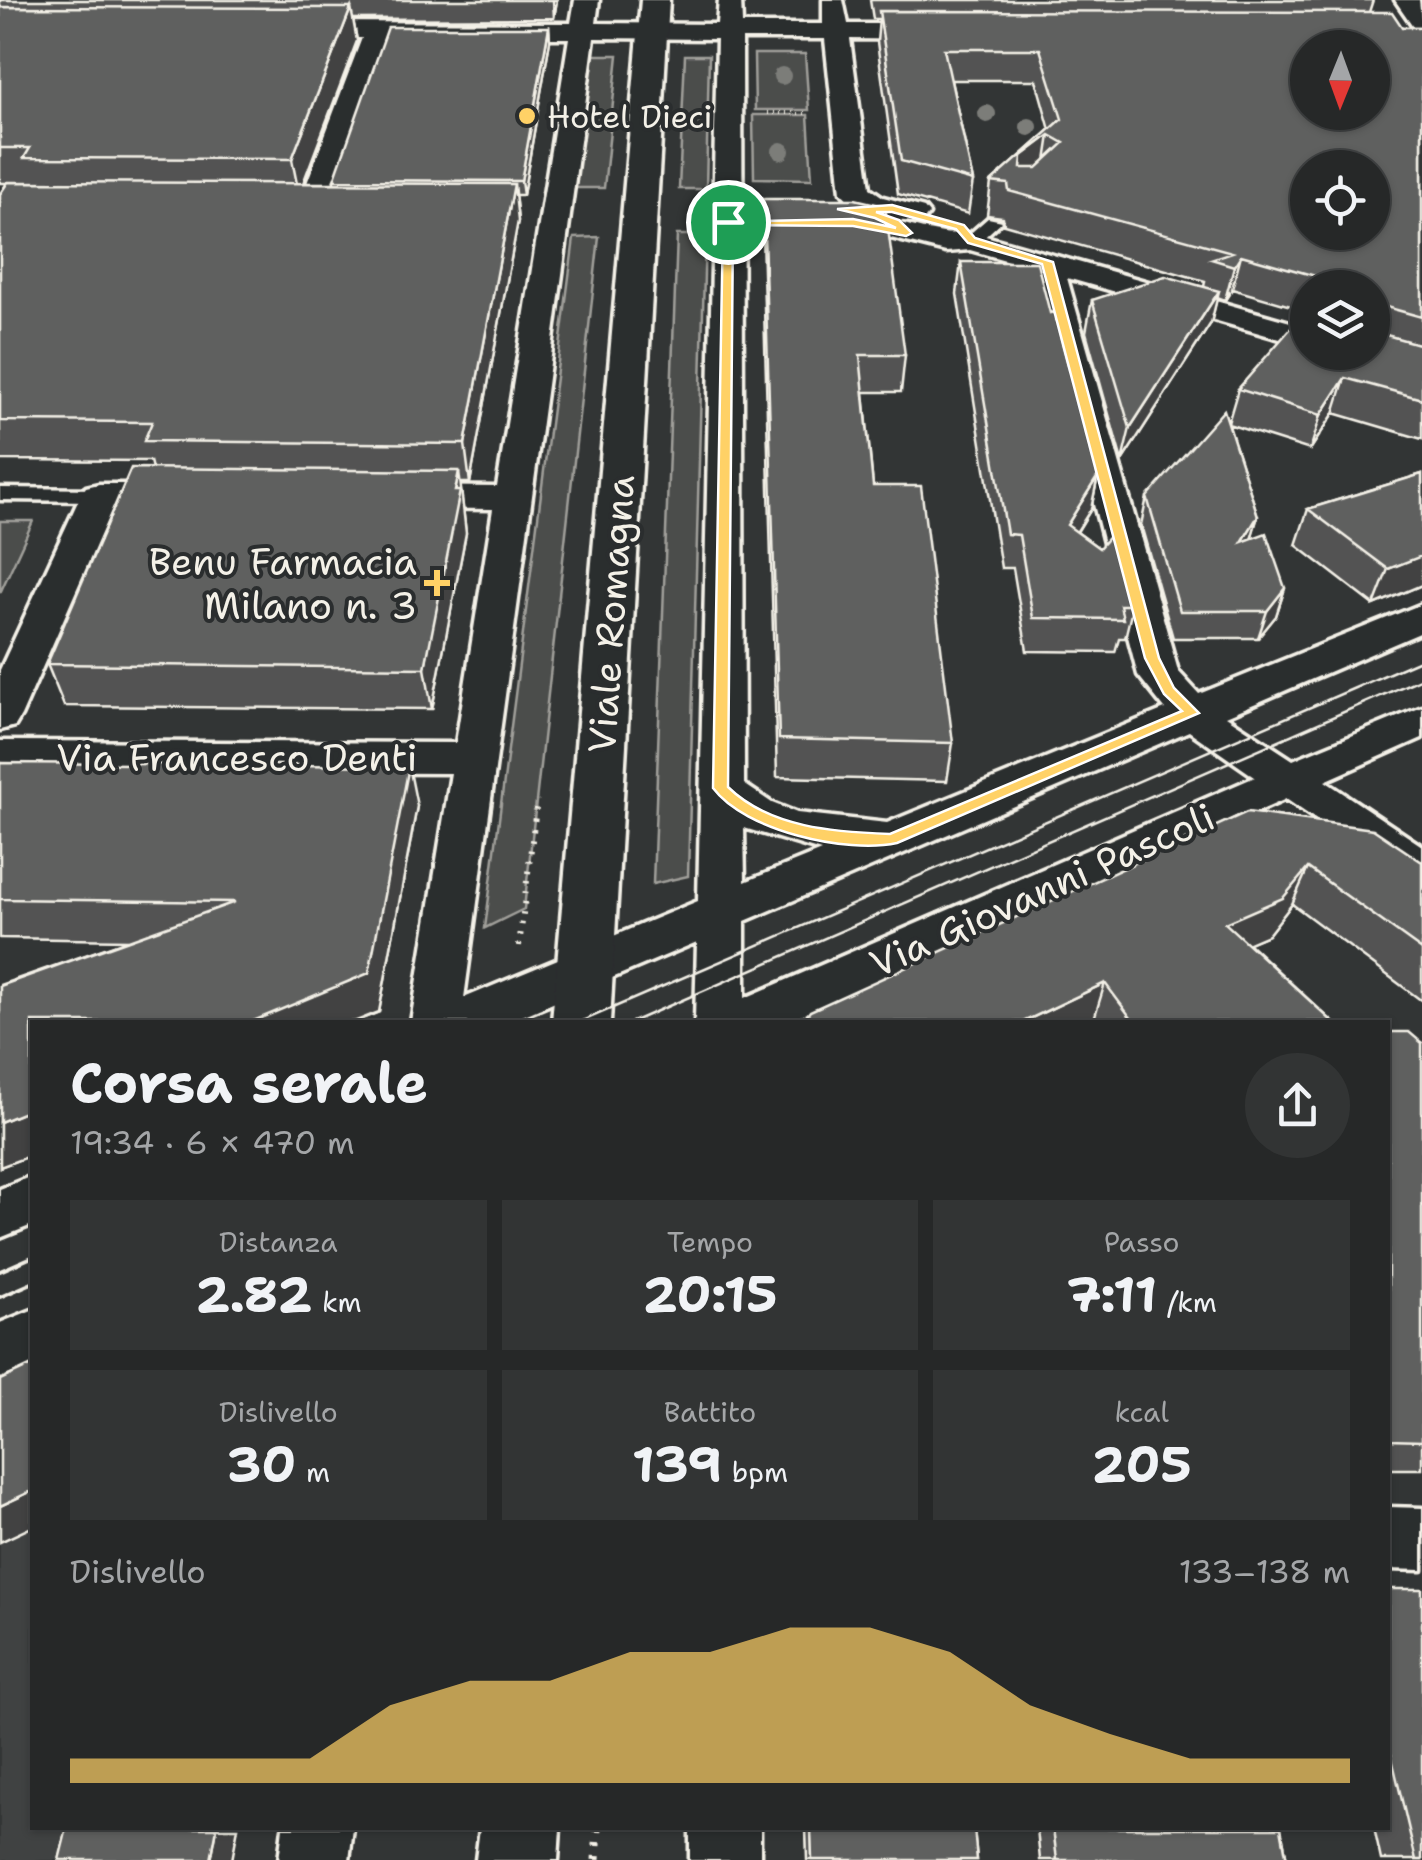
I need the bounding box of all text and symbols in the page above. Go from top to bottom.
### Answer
north arrow [1290,30,1390,130]
map controls [1290,30,1390,370]
place label: Hotel Dieci [547,95,713,138]
marker: Hotel Dieci [516,105,538,127]
button: locate [1290,150,1390,250]
pin [686,180,771,265]
icon: arrive [701,195,756,250]
button: layers [1290,270,1390,370]
street label: Viale Romagna [576,473,646,755]
place label: Benu Farmacia Milano n. 3 [149,536,417,631]
marker: Benu Farmacia Milano n. 3 [426,572,448,594]
street label: Via Francesco Denti [56,732,418,783]
street label: Via Giovanni Pascoli [862,791,1222,989]
text: Corsa serale [70,1046,428,1120]
button: share [1245,1053,1350,1158]
text: 19:34 · 6 × 470 m [70,1121,355,1164]
text: Distanza [219,1223,338,1261]
text: Tempo [667,1223,753,1261]
text: Passo [1104,1223,1180,1261]
text: 2.82 [195,1261,312,1328]
text: 20:15 [642,1261,778,1328]
text: 7:11 [1066,1261,1157,1328]
text: km [312,1283,362,1321]
text: /km [1157,1283,1217,1321]
text: Dislivello [219,1393,338,1431]
text: Battito [664,1393,756,1431]
text: kcal [1114,1393,1169,1431]
text: 30 [227,1431,296,1498]
text: 139 [632,1431,722,1498]
text: 205 [1092,1431,1192,1498]
text: m [296,1453,330,1491]
text: bpm [722,1453,788,1491]
text: Dislivello [70,1550,206,1593]
text: 133–138 m [1179,1550,1350,1593]

